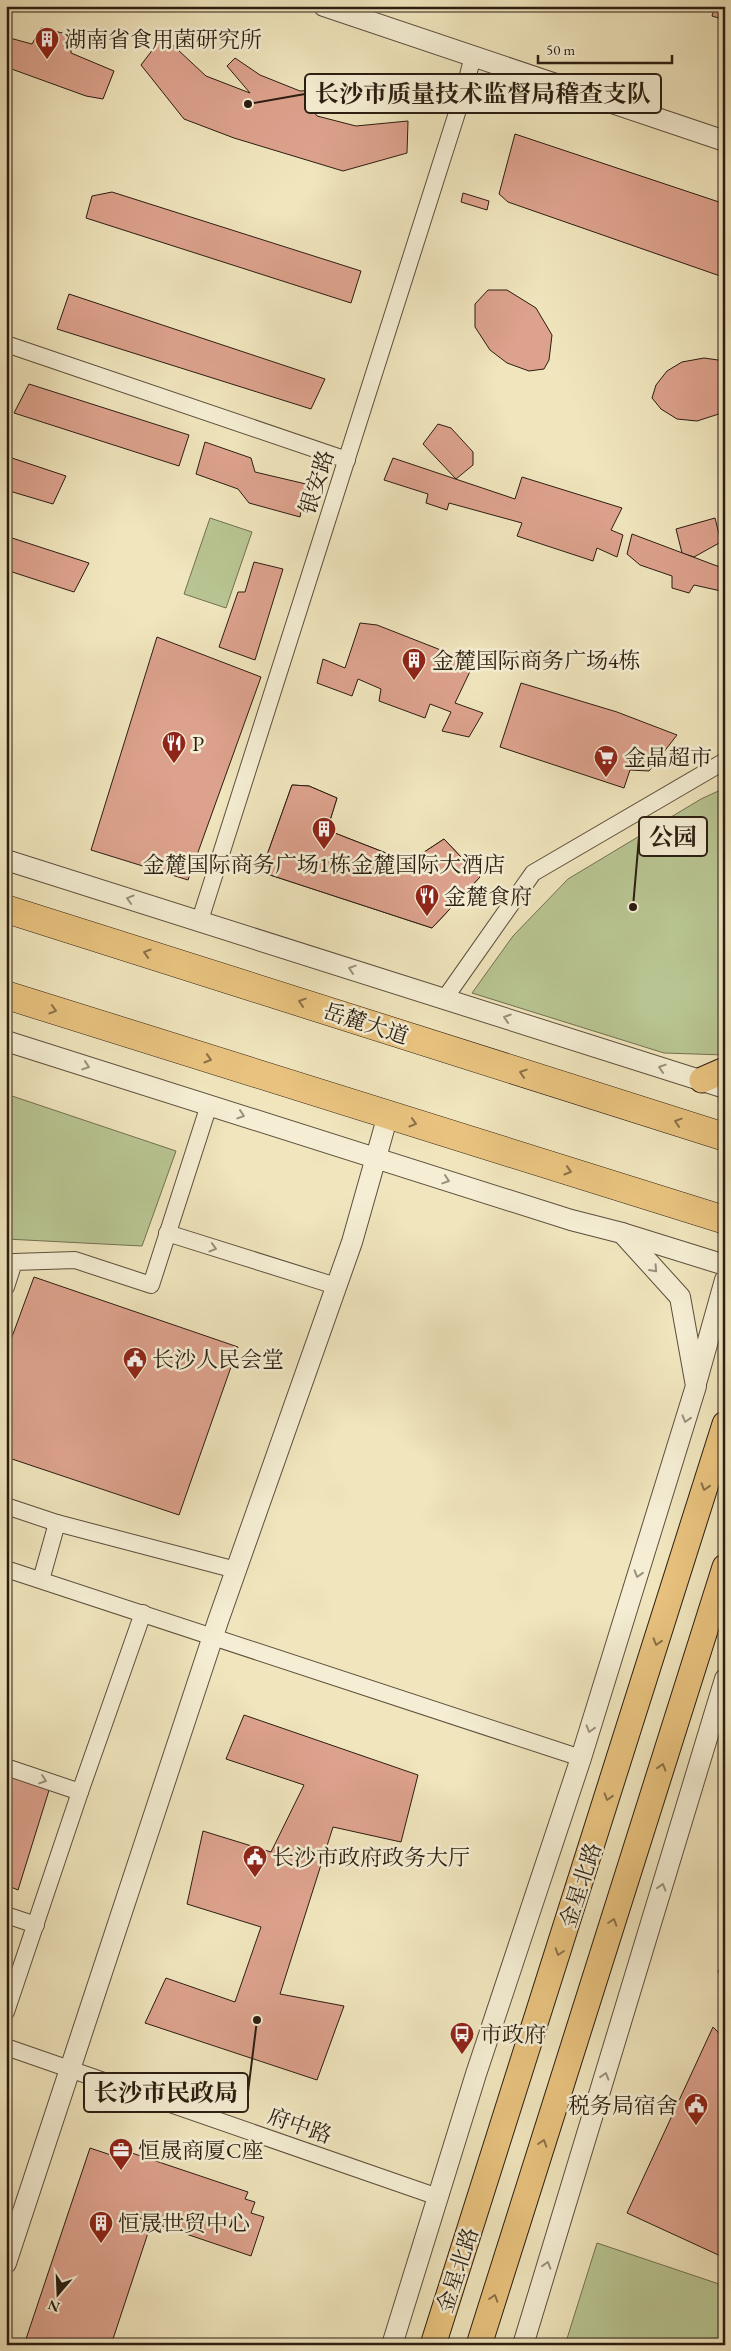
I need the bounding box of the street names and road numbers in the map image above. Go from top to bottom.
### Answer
street label: 银安路 [292,446,340,518]
street label: 岳麓大道 [320,996,412,1051]
street label: 金星北路 [553,1839,608,1931]
street label: 府中路 [264,2101,336,2150]
street label: 金星北路 [430,2224,485,2316]

